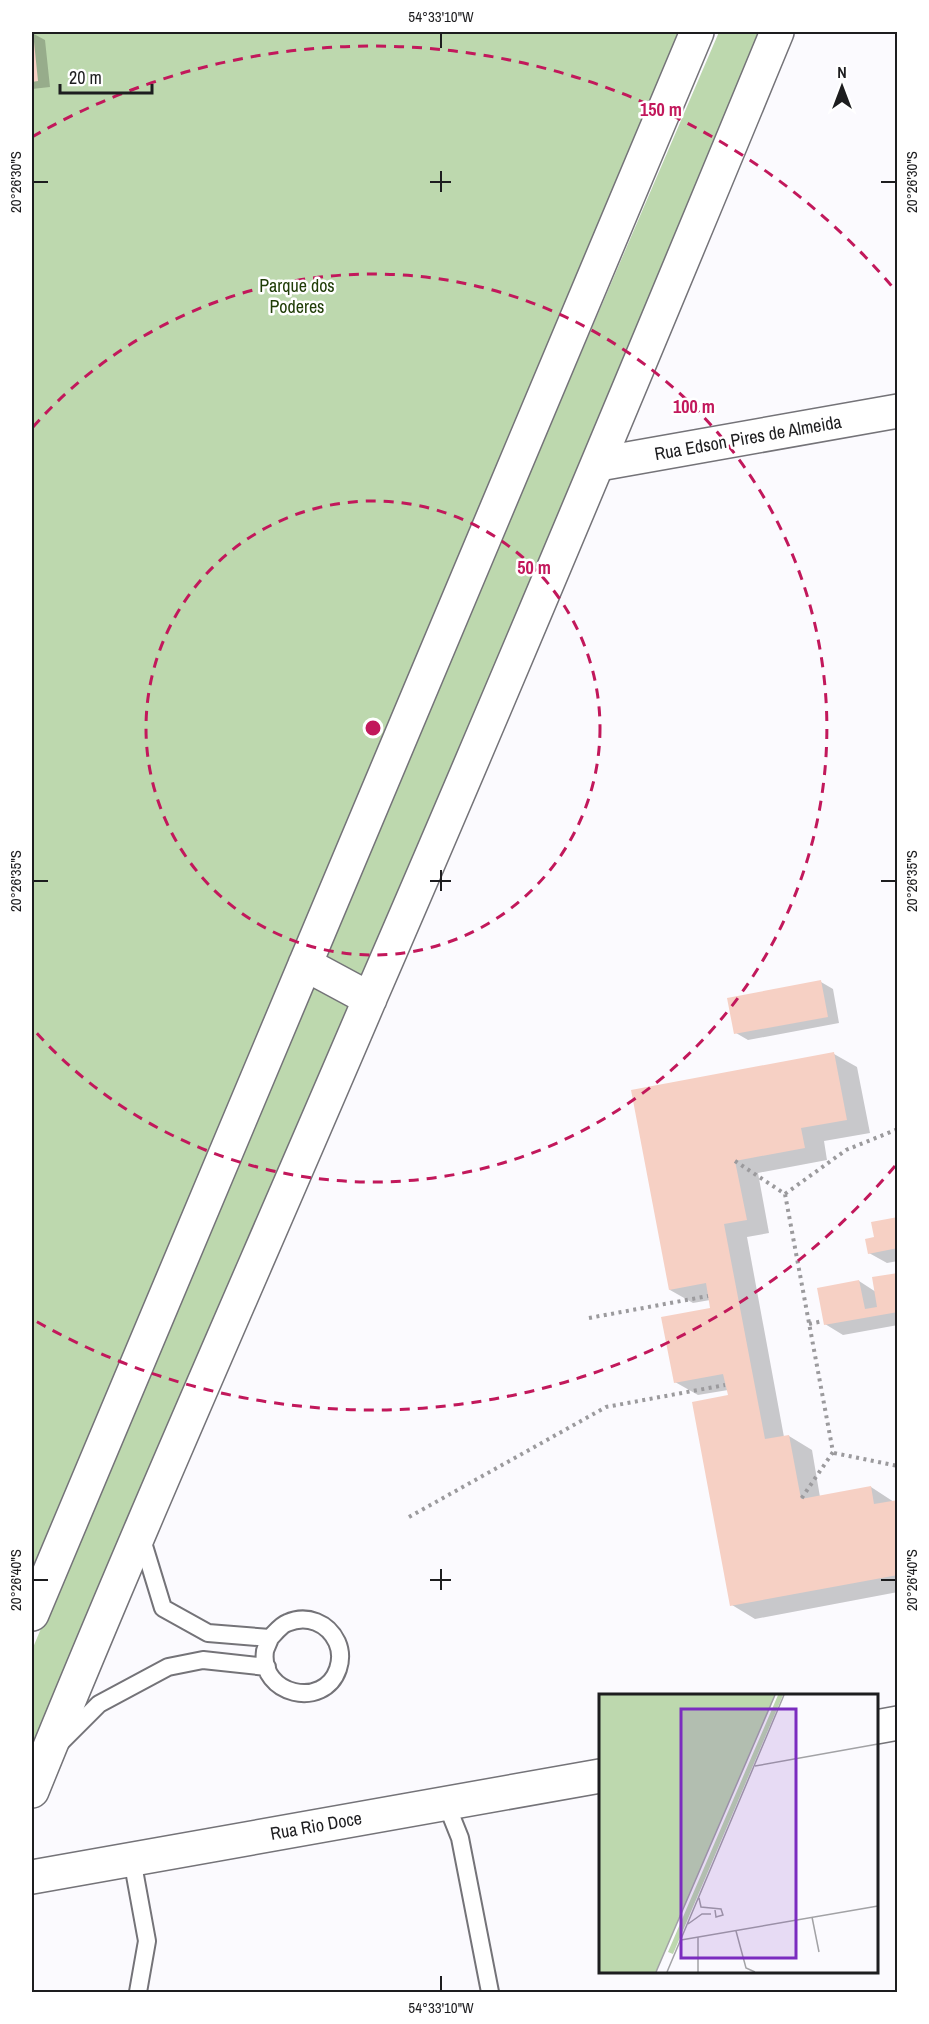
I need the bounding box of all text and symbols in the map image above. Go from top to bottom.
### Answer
text: 54°33'10"W [408,6,474,27]
scale bar [60,57,152,95]
north arrow [812,57,872,117]
text: N [837,61,847,83]
text: 20 m [69,65,102,90]
text: 150 m [640,97,682,122]
text: 20°26'30"S [5,151,26,213]
text: 20°26'30"S [901,151,922,213]
park label: Parque dos Poderes [259,273,335,319]
text: 100 m [673,394,715,419]
street label: Rua Edson Pires de Almeida [652,409,843,466]
text: 50 m [517,555,551,580]
centre of rings [363,718,383,738]
text: 20°26'35"S [5,850,26,912]
text: 20°26'35"S [901,850,922,912]
text: 20°26'40"S [5,1549,26,1611]
text: 20°26'40"S [901,1549,922,1611]
inset map [599,1694,878,1973]
street label: Rua Rio Doce [268,1805,364,1846]
text: 54°33'10"W [408,1997,474,2018]

